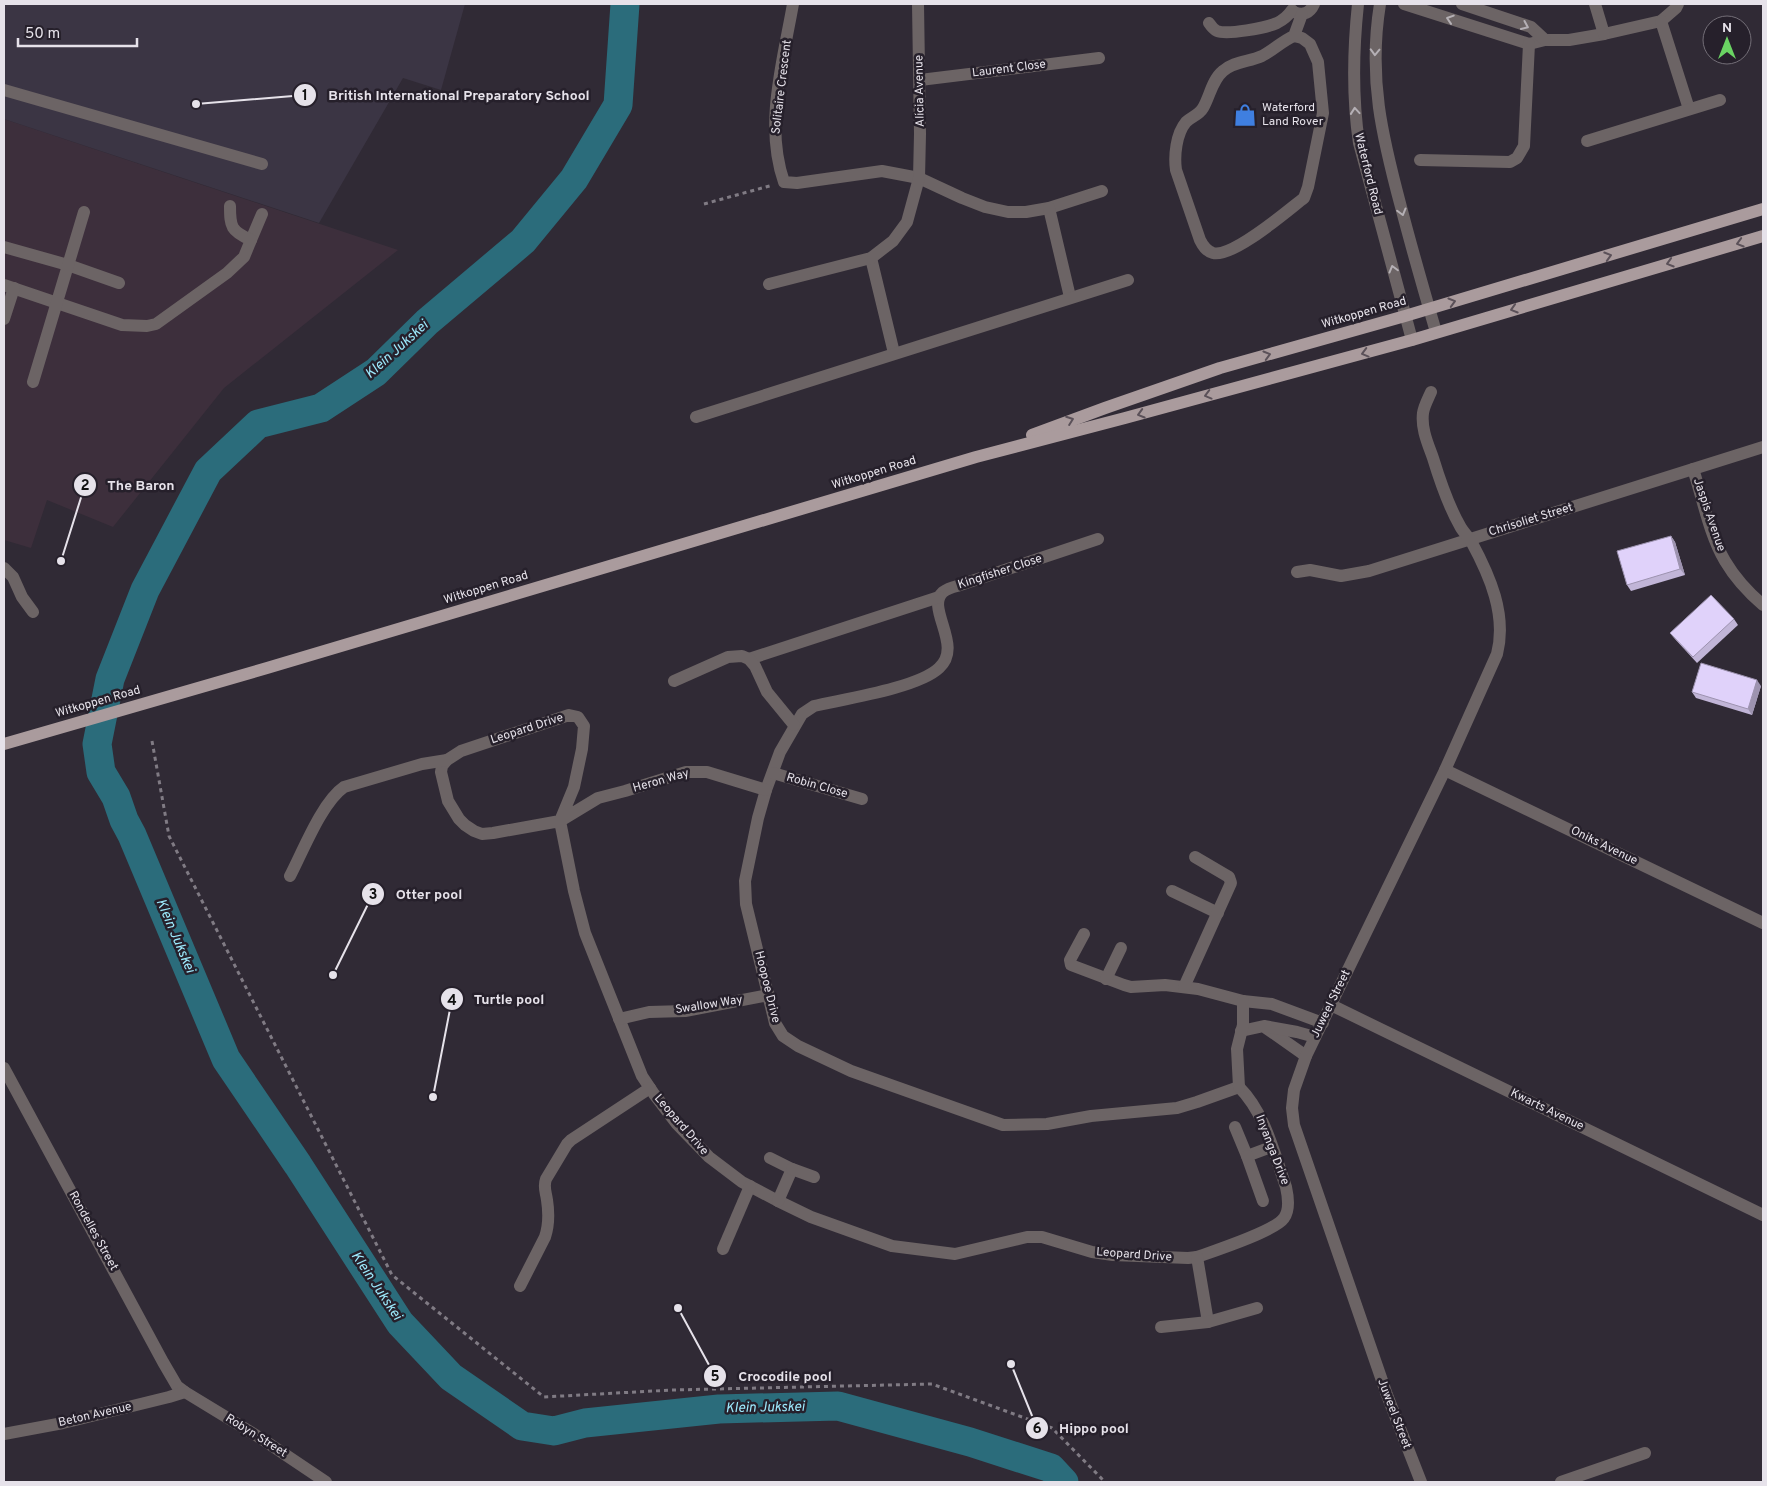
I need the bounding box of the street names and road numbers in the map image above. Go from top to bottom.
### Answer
street label: Solitaire Crescent [768,39,796,135]
street label: Alicia Avenue [911,55,929,127]
street label: Laurent Close [971,57,1047,81]
street label: Waterford Road [1350,131,1386,217]
street label: Witkoppen Road [1320,293,1408,333]
street label: Witkoppen Road [830,453,918,493]
street label: Jaspis Avenue [1689,476,1729,554]
street label: Chrisoliet Street [1487,500,1575,540]
street label: Kingfisher Close [956,551,1044,593]
street label: Witkoppen Road [442,568,530,608]
street label: Witkoppen Road [54,682,142,722]
street label: Leopard Drive [488,710,566,748]
street label: Heron Way [631,765,691,797]
street label: Robin Close [784,770,850,802]
street label: Oniks Avenue [1568,823,1640,869]
street label: Hoopoe Drive [750,949,784,1025]
street label: Juweel Street [1308,967,1354,1041]
street label: Swallow Way [674,992,744,1018]
street label: Kwarts Avenue [1508,1085,1586,1135]
street label: Leopard Drive [650,1091,712,1159]
street label: Inyanga Drive [1251,1113,1293,1187]
street label: Rondelles Street [65,1188,121,1274]
street label: Leopard Drive [1096,1244,1172,1266]
street label: Juweel Street [1373,1377,1415,1451]
street label: Beton Avenue [57,1399,133,1431]
street label: Robyn Street [222,1411,290,1461]

